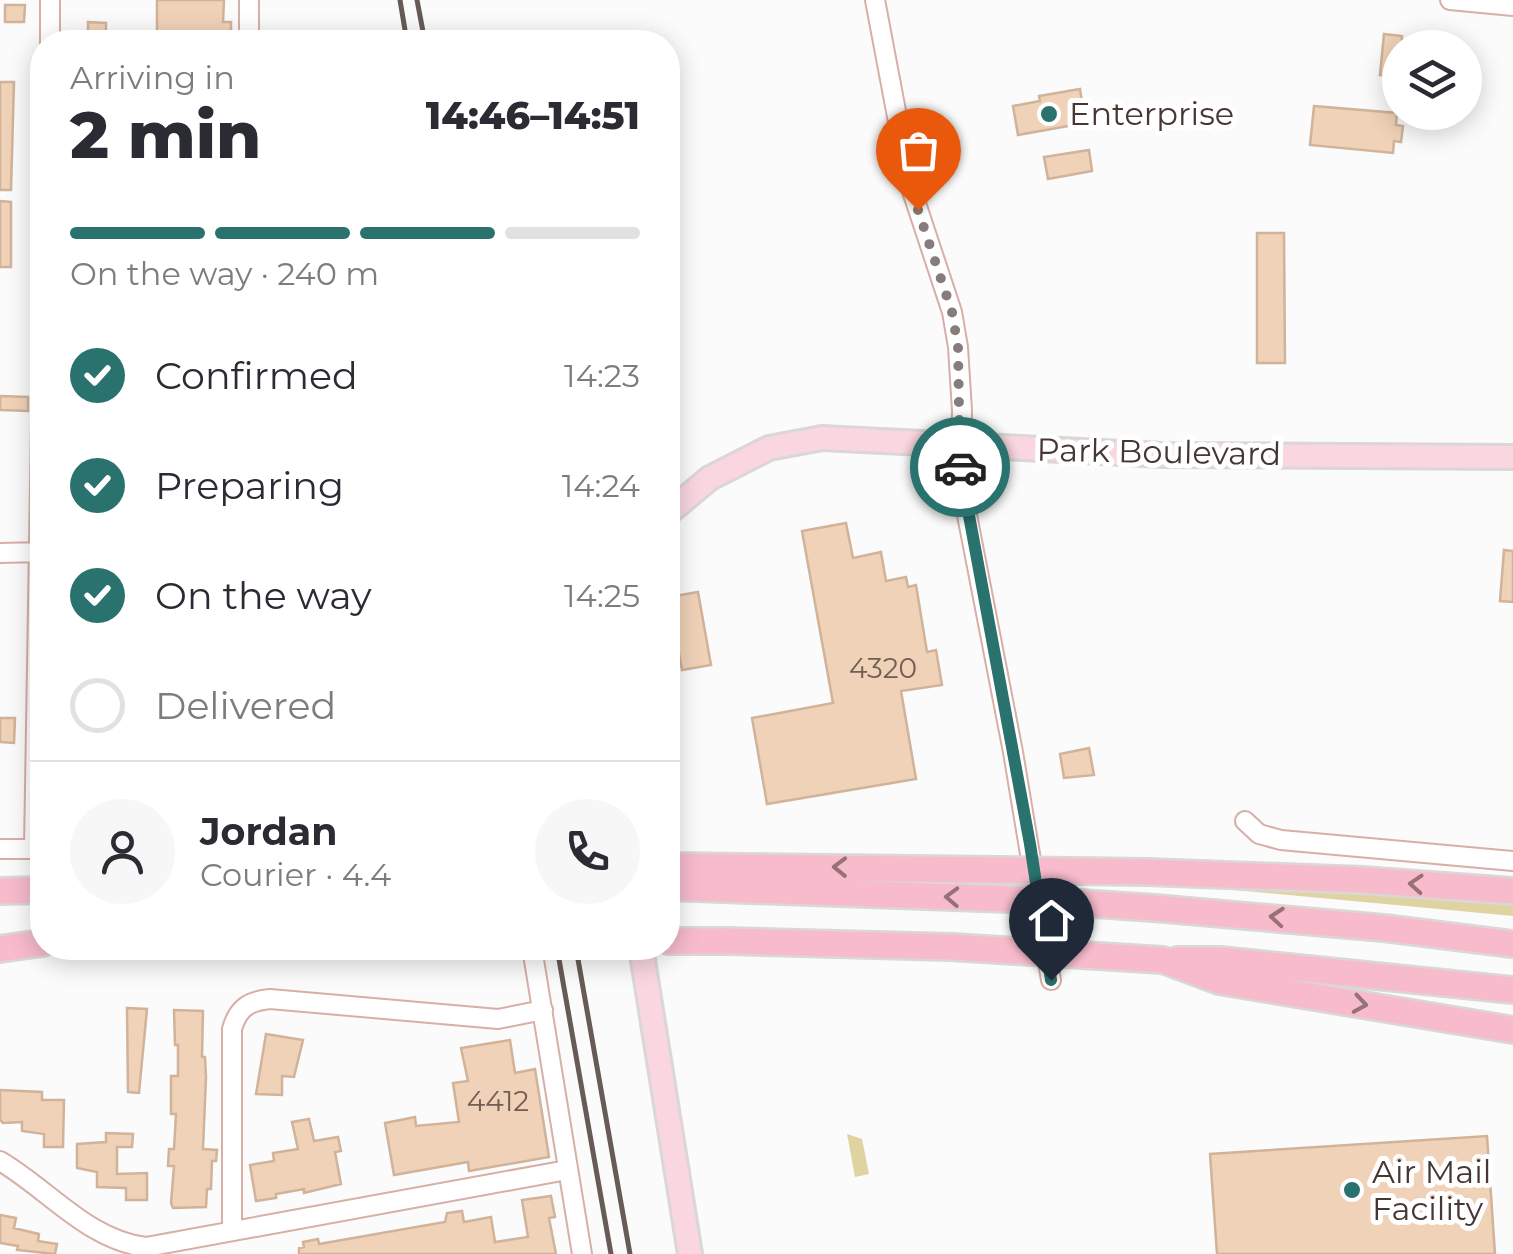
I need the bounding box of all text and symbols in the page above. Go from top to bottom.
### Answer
map controls [1382,30,1482,130]
button: layers [1382,30,1482,130]
text: Arriving in [70,58,235,97]
text: 14:46–14:51 [426,92,640,139]
place label: Enterprise [1069,94,1234,133]
text: 2 min [70,95,261,174]
marker: Enterprise [1038,103,1060,125]
pin [876,108,961,211]
icon: bag [891,123,946,178]
text: On the way · 240 m [70,254,379,293]
icon: check [70,348,125,403]
text: Confirmed [155,352,358,399]
text: 14:23 [564,356,640,395]
courier [910,417,1010,517]
street label: Park Boulevard [1036,430,1282,473]
icon: car [933,440,988,495]
icon: check [70,458,125,513]
text: Preparing [155,462,344,509]
text: 14:24 [562,466,640,505]
icon: check [70,568,125,623]
text: On the way [155,572,372,619]
text: 14:25 [564,576,640,615]
house number: 4320 [849,651,917,685]
text: Delivered [155,682,336,729]
button: person [70,799,175,904]
button: phone [535,799,640,904]
text: Jordan [200,808,338,855]
text: Courier · 4.4 [200,855,391,894]
one-way arrow [832,856,848,878]
one-way arrow [1407,874,1423,896]
pin [1009,878,1094,981]
one-way arrow [943,887,959,908]
icon: home [1024,893,1079,948]
one-way arrow [1269,907,1285,929]
one-way arrow [1352,992,1368,1013]
house number: 4412 [467,1084,529,1118]
place label: Air Mail Facility [1372,1152,1491,1228]
marker: Air Mail Facility [1341,1179,1363,1201]

